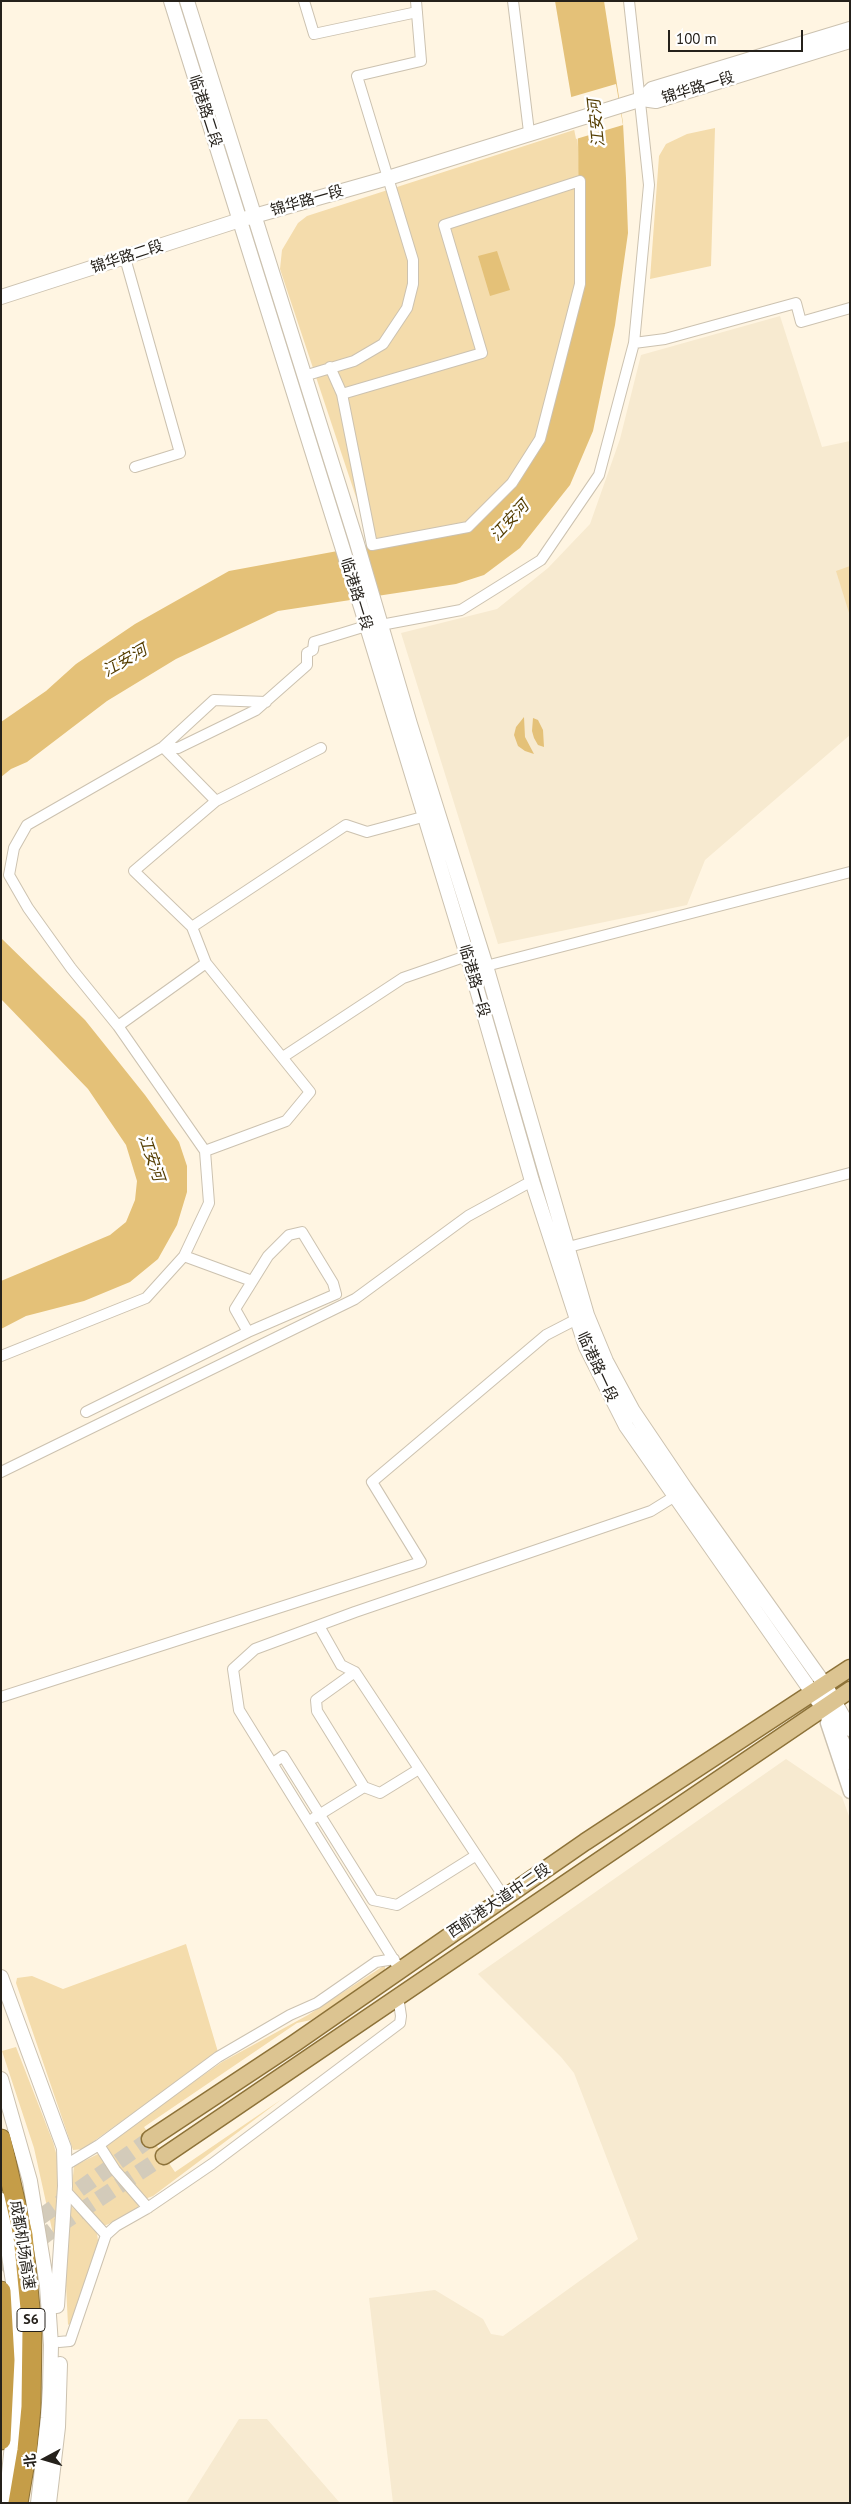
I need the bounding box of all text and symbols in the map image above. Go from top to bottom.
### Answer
scale bar [671,20,806,52]
text: 100 m [676,29,717,48]
street label: 锦华路一段 [660,68,736,108]
street label: 临港路二段 [185,73,225,149]
water label: 江安河 [585,98,609,148]
street label: 锦华路一段 [268,182,346,220]
street label: 锦华路二段 [89,237,165,277]
water label: 江安河 [487,497,533,545]
street label: 临港路一段 [336,556,376,632]
water label: 江安河 [99,641,151,681]
street label: 临港路一段 [455,942,493,1020]
water label: 江安河 [134,1132,168,1184]
street label: 临港路一段 [573,1329,621,1405]
street label: 西航港大道中二段 [444,1860,554,1942]
street label: 成都机场高速 [6,2199,38,2291]
road number: S6 [17,2308,45,2332]
north arrow [20,2434,70,2484]
text: 北 [20,2453,40,2468]

